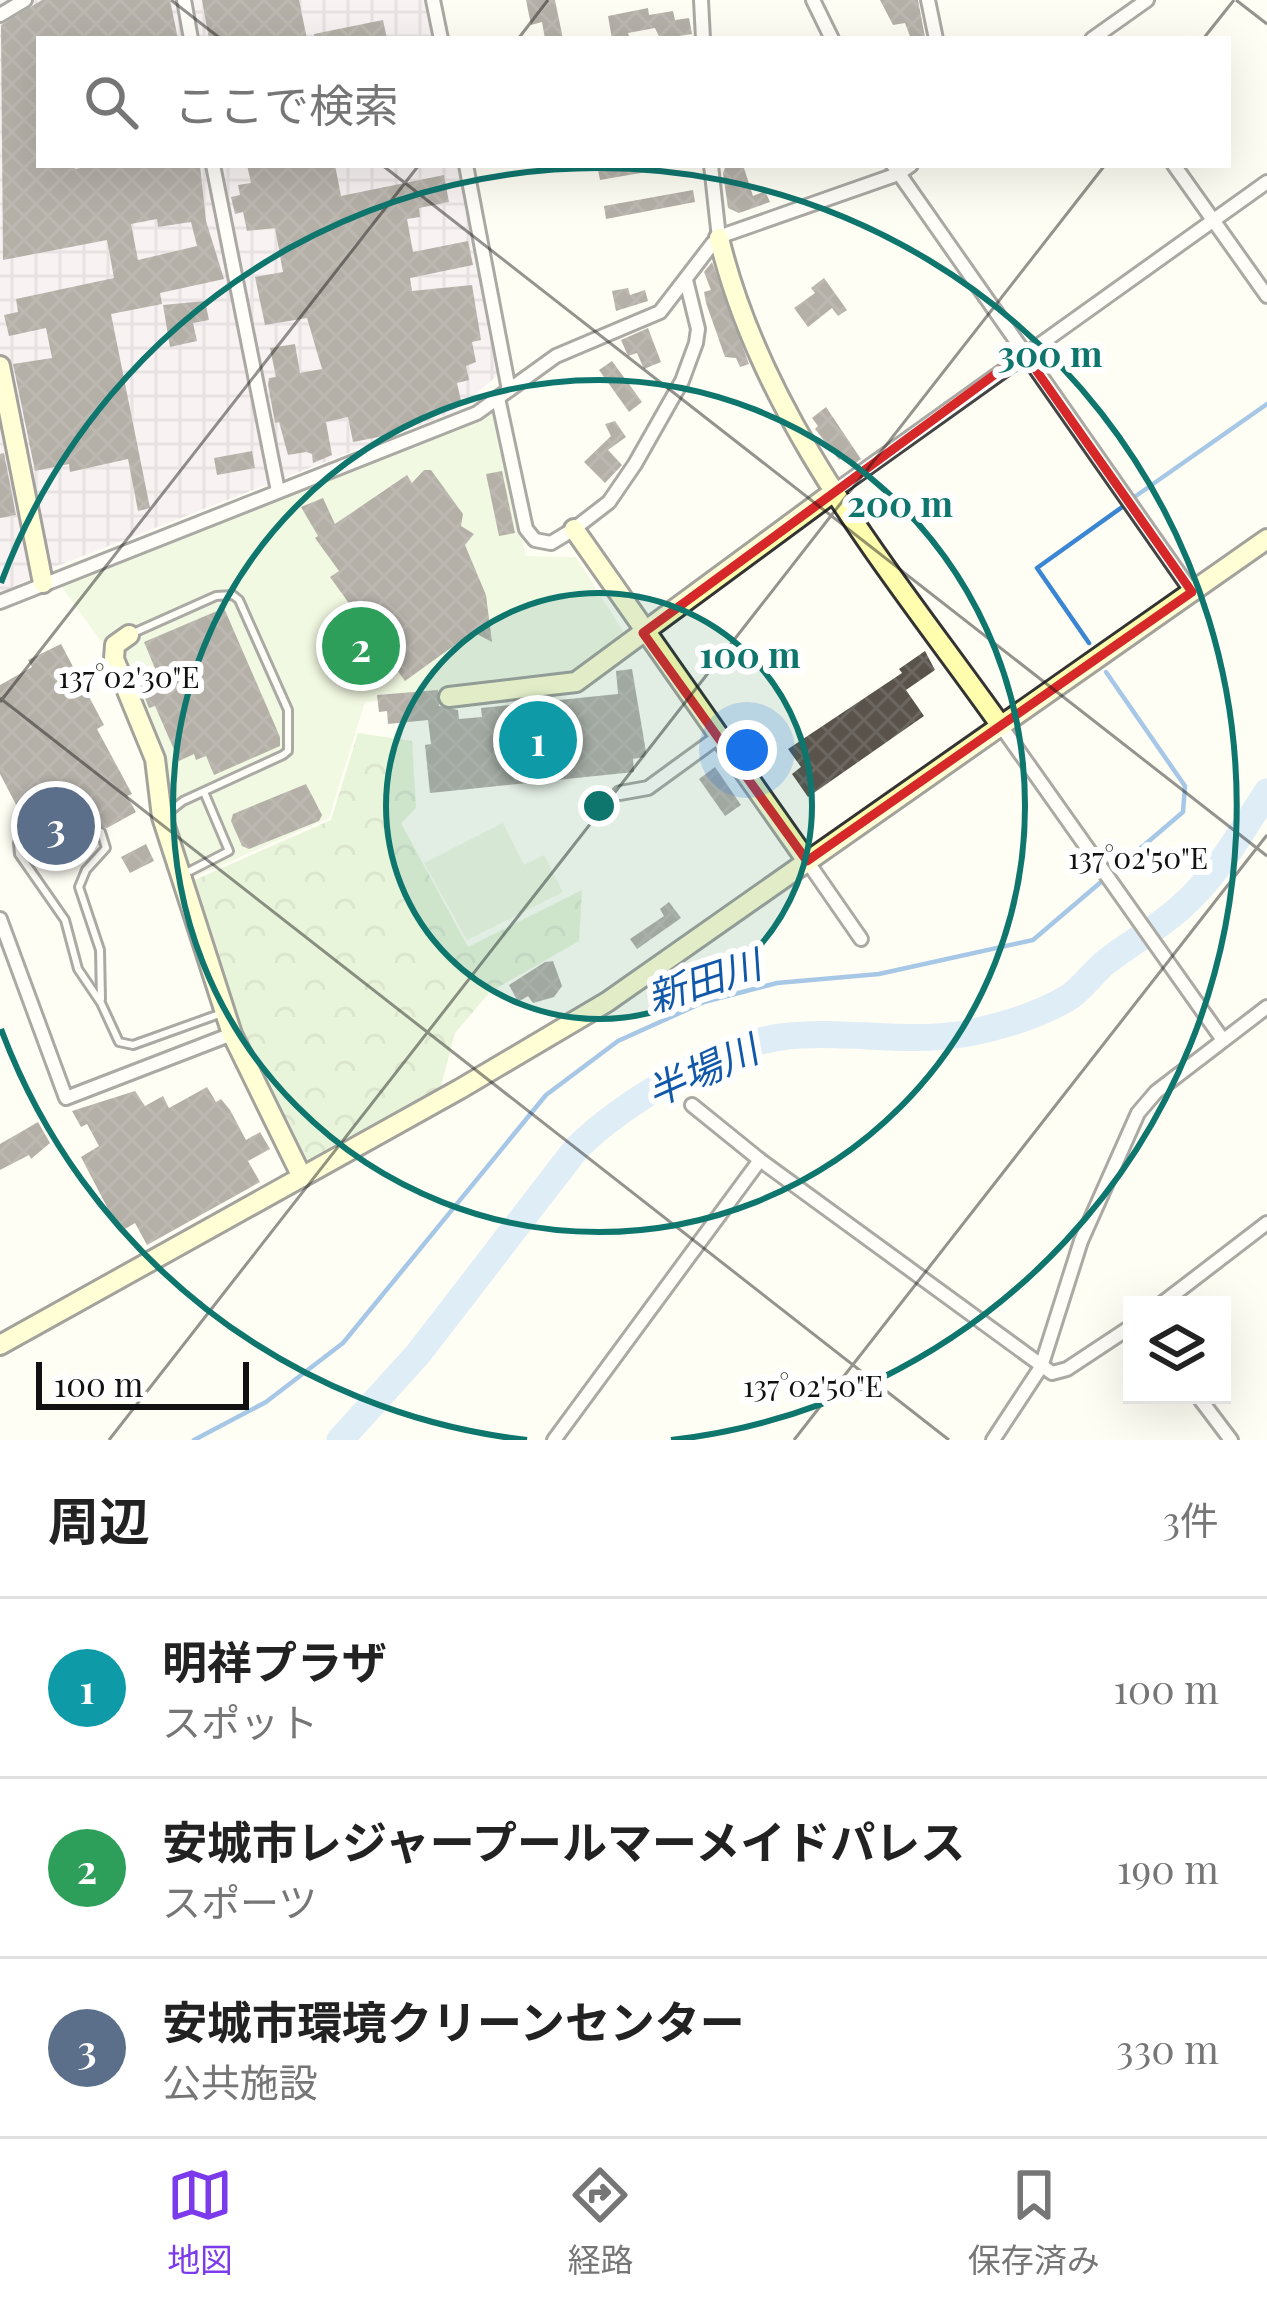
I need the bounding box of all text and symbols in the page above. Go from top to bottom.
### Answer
search box [36,36,1231,168]
icon: search [78,69,144,135]
text: ここで検索 [174,73,399,133]
text: 300 m [998,328,1103,376]
text: 200 m [847,478,954,526]
pin: 2 [322,601,400,691]
text: 100 m [699,629,801,677]
text: 137°02'30"E [58,656,200,696]
pin: 1 [499,695,577,785]
your location [717,720,777,780]
pin: 3 [17,781,95,871]
centre of rings [578,785,620,827]
text: 137°02'50"E [1068,837,1208,877]
water label: 新田川 [640,935,771,1022]
water label: 半場川 [637,1020,769,1117]
map controls [1123,1296,1231,1404]
button: layers [1123,1296,1231,1404]
scale bar [36,1356,249,1409]
text: 100 m [54,1361,143,1405]
text: 137°02'50"E [743,1365,883,1405]
text: 周辺 [48,1485,150,1553]
text: 3件 [1162,1493,1219,1545]
text: 明祥プラザ [162,1630,387,1690]
text: 1 [80,1662,94,1714]
text: 100 m [1113,1662,1219,1714]
text: スポット [162,1695,318,1747]
text: 安城市レジャープールマーメイドパレス [162,1810,965,1870]
text: 2 [77,1842,97,1894]
text: 190 m [1117,1842,1219,1894]
text: スポーツ [162,1875,317,1927]
text: 安城市環境クリーンセンター [162,1990,745,2050]
text: 3 [77,2022,97,2074]
text: 330 m [1116,2022,1219,2074]
text: 公共施設 [162,2055,318,2107]
tab: 地図 [167,2162,233,2282]
tab: 経路 [567,2162,633,2282]
tab: 保存済み [968,2162,1100,2282]

